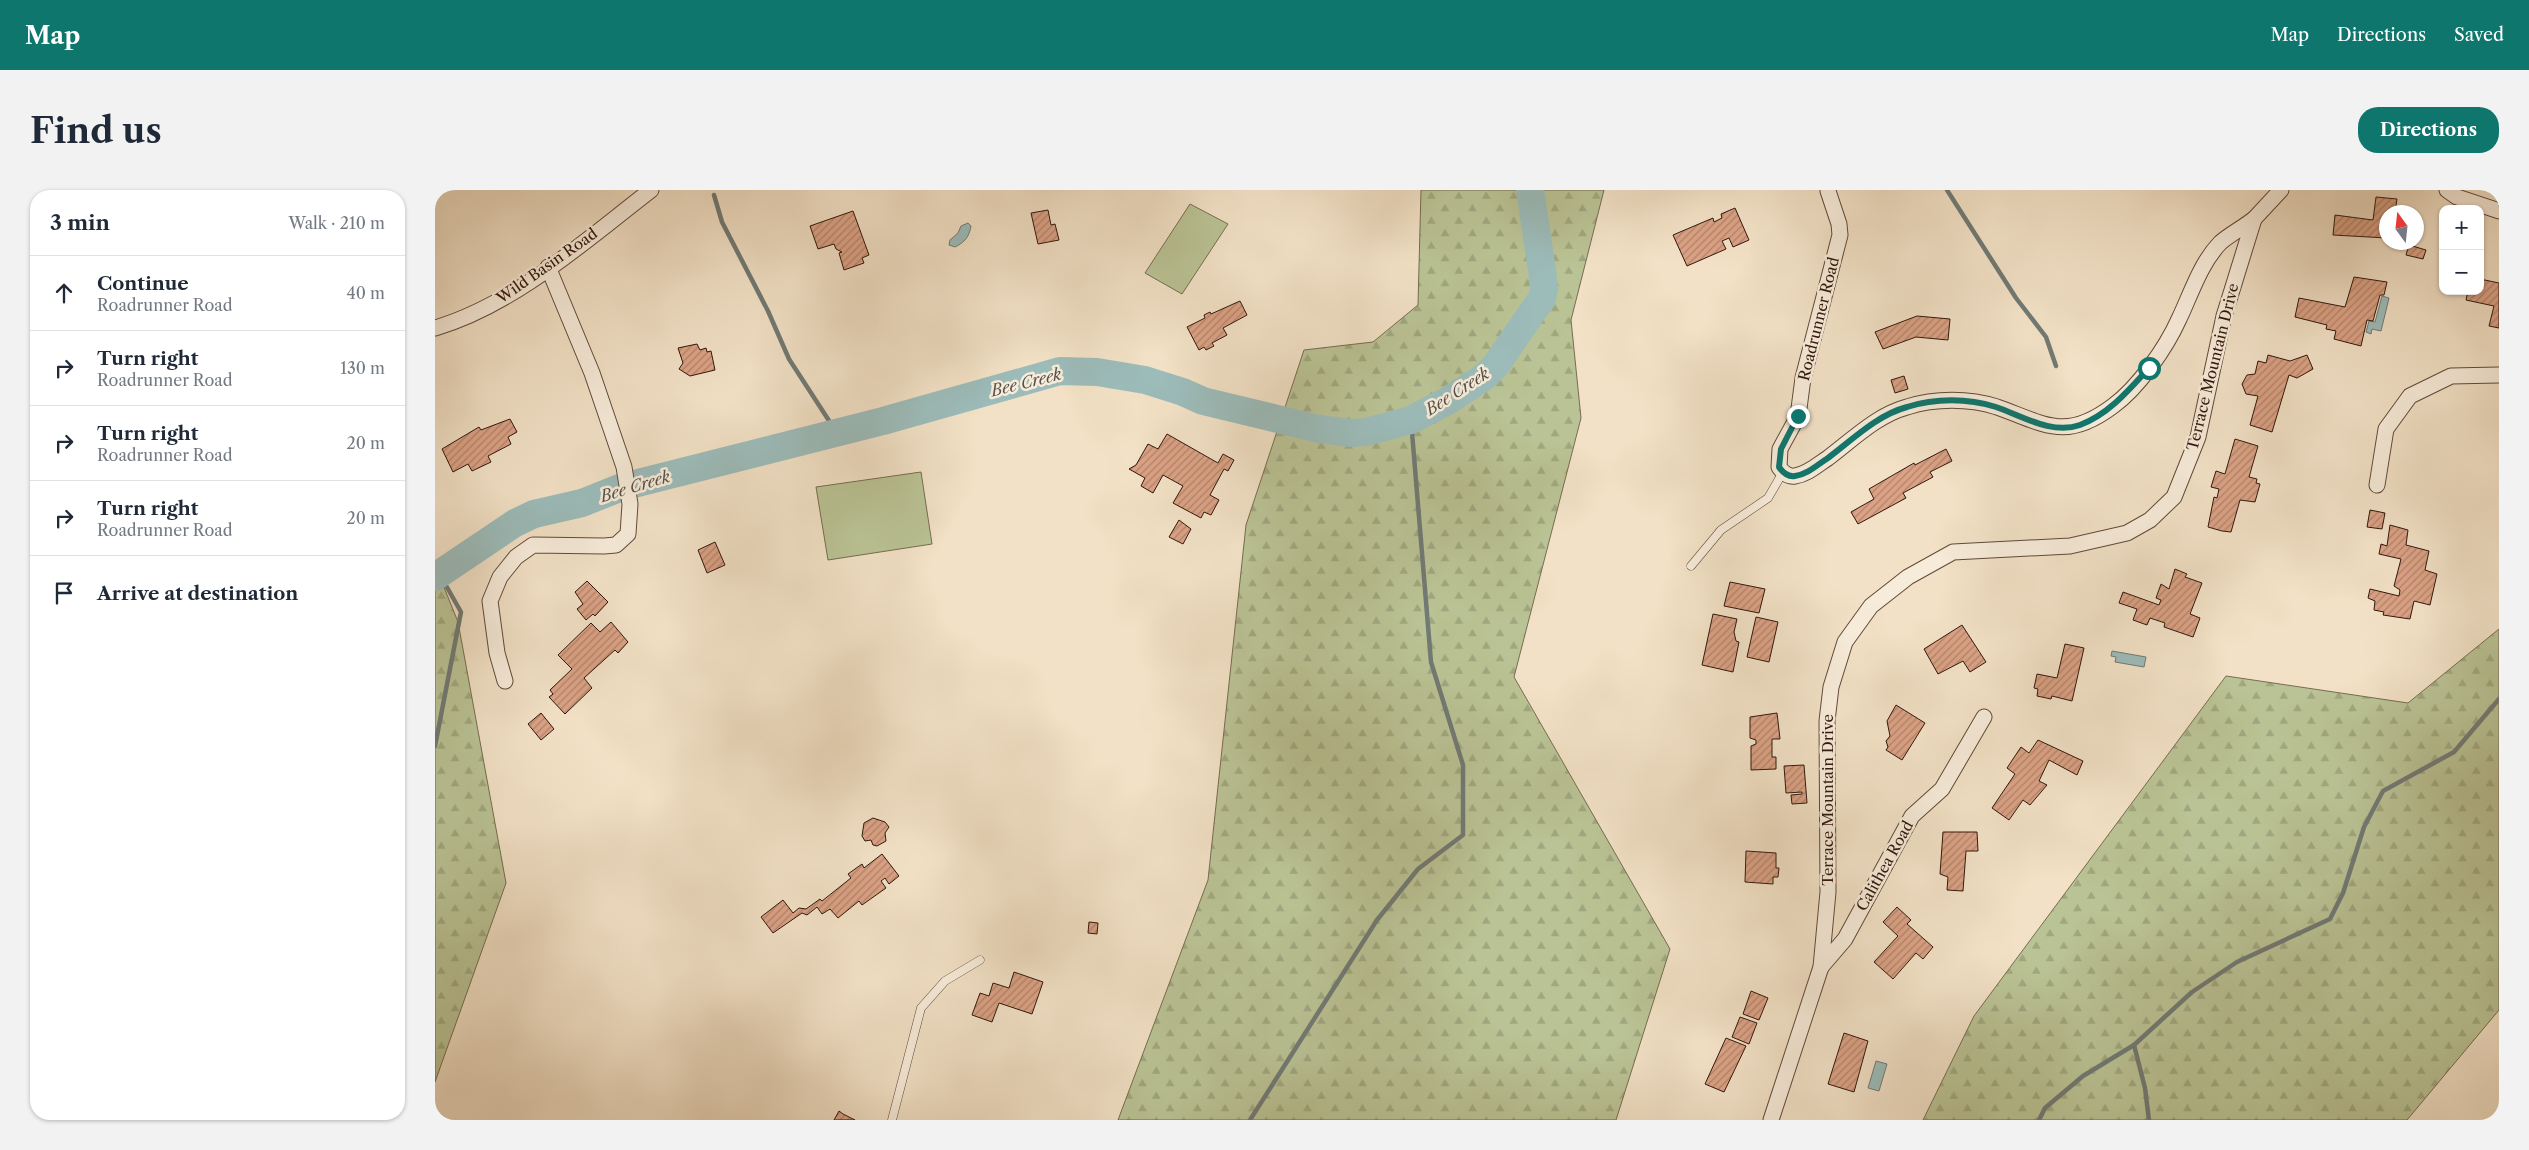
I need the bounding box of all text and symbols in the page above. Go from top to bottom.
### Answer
text: Map [25,21,80,50]
text: Map [2270,24,2309,46]
text: Directions [2337,24,2426,46]
text: Saved [2454,24,2504,46]
button: Directions [2358,107,2499,153]
text: Find us [30,109,162,152]
north arrow [2379,205,2424,250]
map controls [2439,205,2484,295]
button: + [2439,205,2484,250]
text: 3 min [50,210,110,235]
text: Walk · 210 m [289,213,385,233]
street label: Wild Basin Road [492,224,601,308]
button: − [2439,250,2484,295]
street label: Roadrunner Road [1794,255,1843,383]
text: Continue [97,272,189,295]
icon: ahead [50,279,78,307]
street label: Terrace Mountain Drive [2183,281,2243,452]
text: 40 m [346,283,385,303]
text: Roadrunner Road [97,295,232,315]
text: Turn right [97,347,198,370]
icon: right [50,354,78,382]
route start [2138,357,2161,380]
text: 130 m [340,358,385,378]
water label: Bee Creek [987,363,1064,401]
water label: Bee Creek [1420,363,1493,420]
text: Roadrunner Road [97,370,232,390]
route end [1787,405,1810,428]
text: Turn right [97,422,198,445]
icon: right [50,429,78,457]
text: 20 m [346,433,385,453]
text: Roadrunner Road [97,445,232,465]
water label: Bee Creek [596,466,673,507]
text: Turn right [97,497,198,520]
icon: right [50,504,78,532]
text: 20 m [346,508,385,528]
text: Roadrunner Road [97,520,232,540]
icon: arrive [50,579,78,607]
text: Arrive at destination [97,582,298,605]
street label: Terrace Mountain Drive [1818,714,1837,886]
street label: Calithea Road [1852,817,1917,914]

